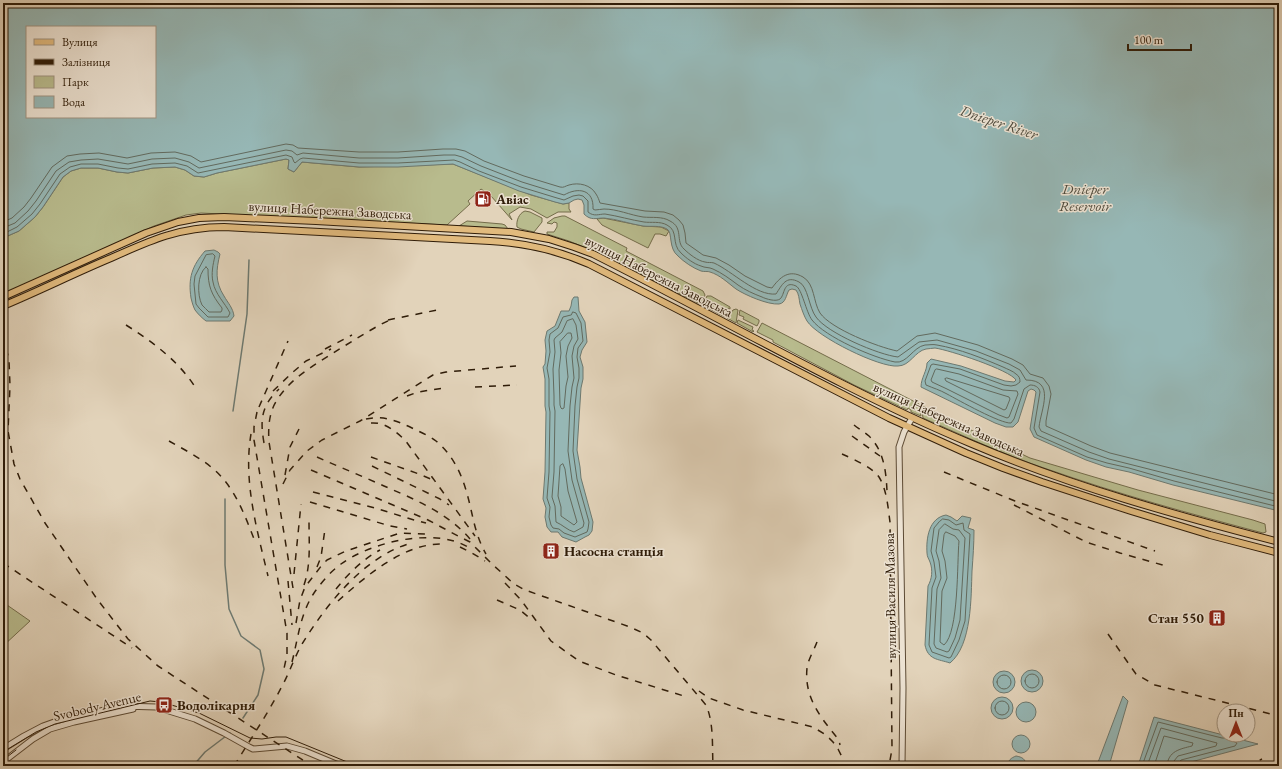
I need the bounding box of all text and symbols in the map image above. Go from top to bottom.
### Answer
legend [26,26,156,118]
scale bar [1128,26,1191,52]
text: 100 m [1134,32,1164,48]
text: Вулиця [62,34,98,50]
text: Залізниця [62,54,111,70]
text: Парк [62,74,89,90]
text: Вода [62,94,85,110]
water label: Dnieper River [957,100,1041,144]
water label: Dnieper Reservoir [1059,179,1112,215]
fuel station icon: Авіас [473,189,493,209]
place label: Авіас [495,190,529,208]
street label: вулиця Набережна Заводська [248,197,412,223]
street label: вулиця Набережна Заводська [582,231,736,321]
street label: вулиця Набережна Заводська [871,378,1028,461]
street label: вулиця Василя Мазова [880,532,900,659]
building icon: Насосна станція [541,541,561,561]
place label: Насосна станція [564,542,664,560]
building icon: Стан 550 [1207,608,1227,628]
place label: Стан 550 [1148,609,1205,627]
street label: Svobody Avenue [51,687,143,725]
bus stop icon: Водолікарня [154,695,174,715]
place label: Водолікарня [177,696,256,714]
north arrow [1216,703,1256,743]
text: Пн [1228,706,1244,720]

